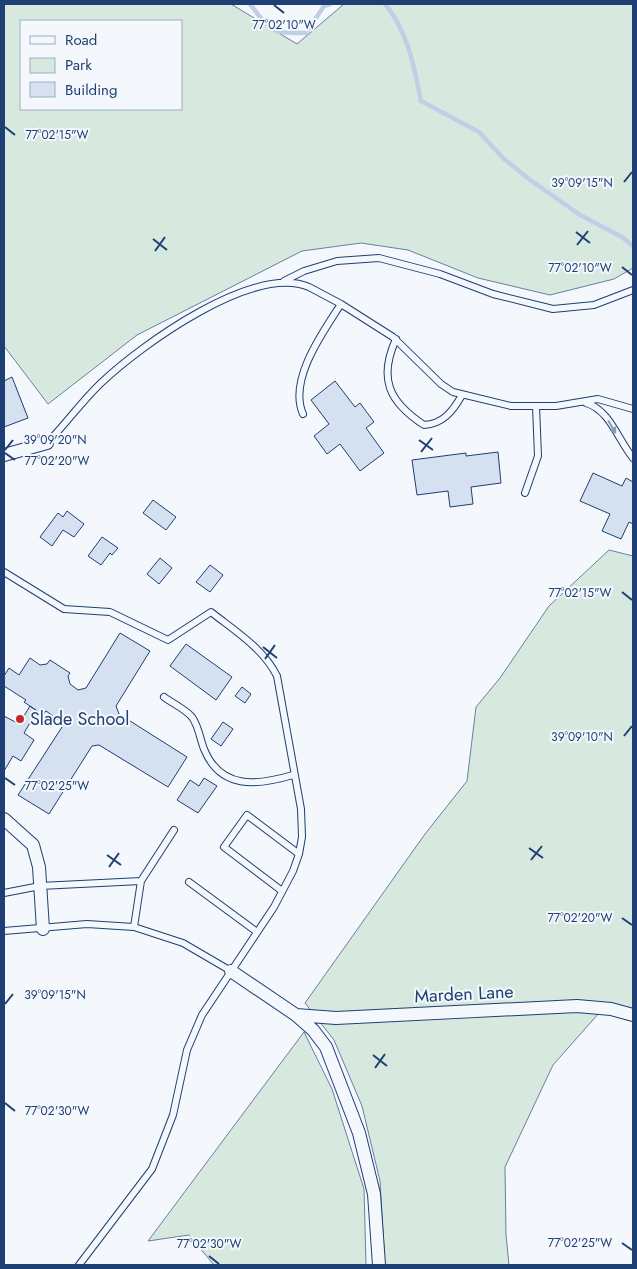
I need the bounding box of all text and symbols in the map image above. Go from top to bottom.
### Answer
text: 77°02'10"W [252,16,316,34]
legend [20,20,182,110]
text: Road [65,29,97,51]
text: Park [65,54,92,76]
text: Building [65,79,117,101]
text: 77°02'15"W [25,126,89,144]
text: 39°09'15"N [551,174,613,192]
text: 77°02'10"W [548,259,612,277]
one-way arrow [607,420,616,433]
text: 39°09'20"N [23,431,87,449]
text: 77°02'20"W [25,452,90,470]
text: 77°02'15"W [548,584,612,602]
place label: Slade School [30,706,129,732]
marker: Slade School [14,713,26,725]
text: 39°09'10"N [551,728,613,746]
text: 77°02'25"W [25,777,89,795]
text: 77°02'20"W [548,909,613,927]
street label: Marden Lane [414,978,514,1010]
text: 39°09'15"N [24,986,86,1004]
text: 77°02'30"W [25,1102,89,1120]
text: 77°02'25"W [548,1234,612,1252]
text: 77°02'30"W [177,1235,241,1253]

